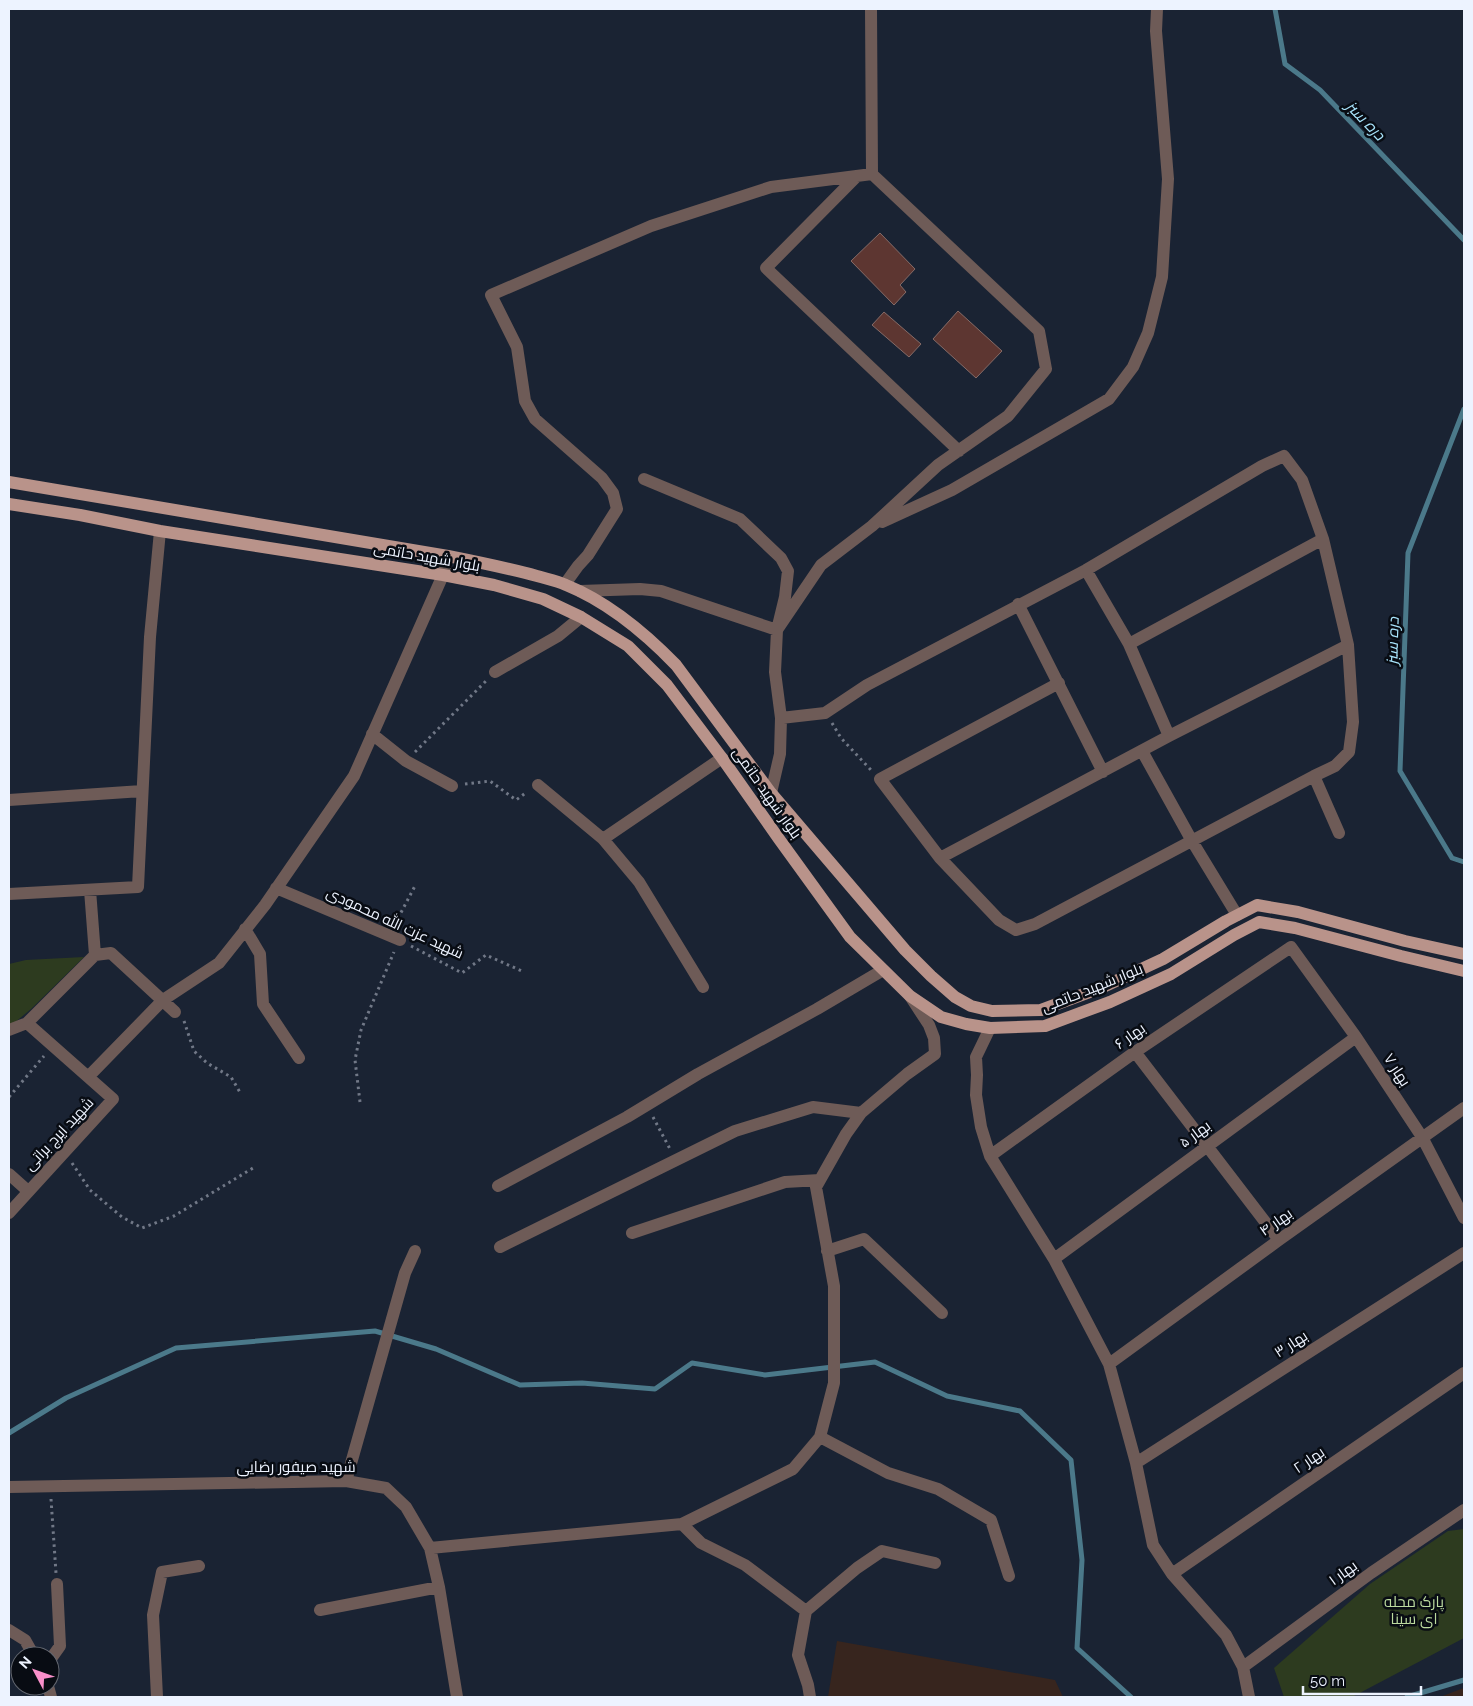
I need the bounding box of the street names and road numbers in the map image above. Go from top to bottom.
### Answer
street label: بلوار شهید حاتمی [372,539,482,576]
street label: بلوار شهید حاتمی [728,744,805,843]
street label: شهید عزت الله محمودی [323,882,467,964]
street label: بلوار شهید حاتمی [1039,959,1146,1017]
street label: بهار ۶ [1111,1019,1149,1054]
street label: بهار ۷ [1379,1050,1414,1090]
street label: شهید ایرج براتی [21,1094,99,1176]
street label: بهار ۵ [1176,1117,1215,1152]
street label: بهار ۴ [1256,1204,1297,1241]
street label: بهار ۳ [1271,1327,1312,1362]
street label: بهار ۲ [1290,1443,1329,1478]
street label: شهید صیفور رضایی [236,1458,356,1477]
street label: بهار ۱ [1325,1557,1361,1590]

